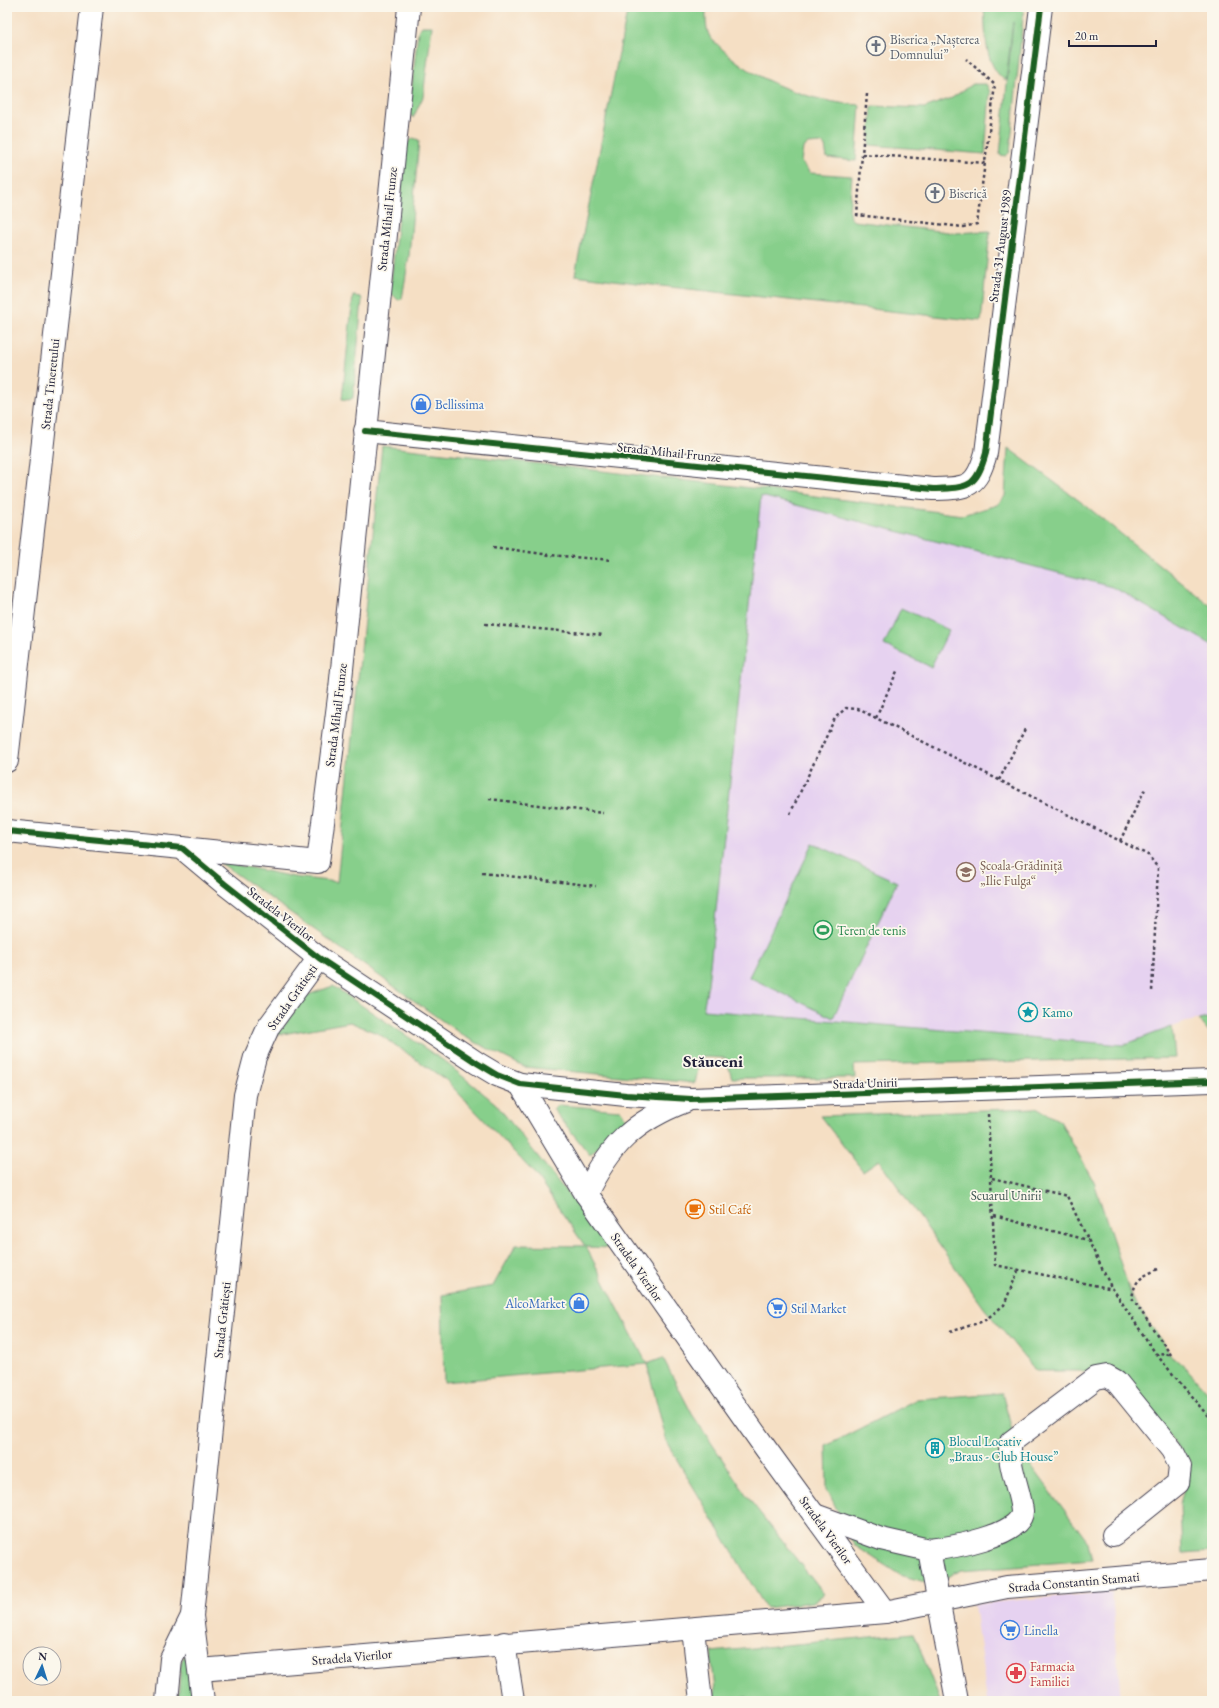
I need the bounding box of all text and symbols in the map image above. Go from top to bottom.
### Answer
scale bar [1069,22,1156,48]
text: 20 m [1075,28,1099,44]
place label: Biserica „Nașterea Domnului” [890,31,980,63]
church icon: Biserica „Nașterea Domnului” [865,35,887,57]
street label: Strada Mihail Frunze [373,166,401,272]
church icon: Biserică [924,182,946,204]
place label: Biserică [949,185,988,202]
street label: Strada 31 August 1989 [985,188,1015,303]
street label: Strada Tineretului [37,338,63,430]
shop icon: Bellissima [410,393,432,415]
place label: Bellissima [435,396,485,413]
street label: Strada Mihail Frunze [616,438,722,466]
street label: Strada Mihail Frunze [321,662,351,768]
place label: Școala-Grădiniță „Ilie Fulga“ [980,857,1063,889]
school or university icon: Școala-Grădiniță „Ilie Fulga“ [955,861,977,883]
street label: Stradela Vierilor [244,883,318,946]
sports icon: Teren de tenis [812,919,834,941]
place label: Teren de tenis [837,922,906,939]
street label: Strada Grătiești [263,961,321,1033]
place icon: Kamo [1017,1001,1039,1023]
place label: Kamo [1042,1004,1073,1021]
district label: Stăuceni [683,1050,743,1072]
street label: Strada Unirii [833,1073,897,1093]
park label: Scuarul Unirii [971,1187,1041,1204]
cafe icon: Stil Café [684,1198,706,1220]
place label: Stil Café [709,1201,751,1218]
street label: Stradela Vierilor [607,1229,667,1305]
street label: Strada Grătiești [210,1281,234,1359]
shop icon: AlcoMarket [568,1292,590,1314]
place label: AlcoMarket [504,1295,565,1312]
supermarket icon: Stil Market [766,1297,788,1319]
place label: Stil Market [791,1300,846,1317]
place label: Blocul Locativ „Braus - Club House” [949,1433,1058,1465]
building icon: Blocul Locativ „Braus - Club House” [924,1437,946,1459]
street label: Stradela Vierilor [796,1492,857,1568]
street label: Strada Constantin Stamati [1008,1568,1140,1596]
supermarket icon: Linella [999,1619,1021,1641]
place label: Linella [1024,1622,1059,1639]
street label: Stradela Vierilor [311,1645,393,1669]
north arrow [22,1646,62,1686]
text: N [38,1649,48,1663]
place label: Farmacia Familiei [1030,1658,1076,1690]
pharmacy icon: Farmacia Familiei [1005,1662,1027,1684]

